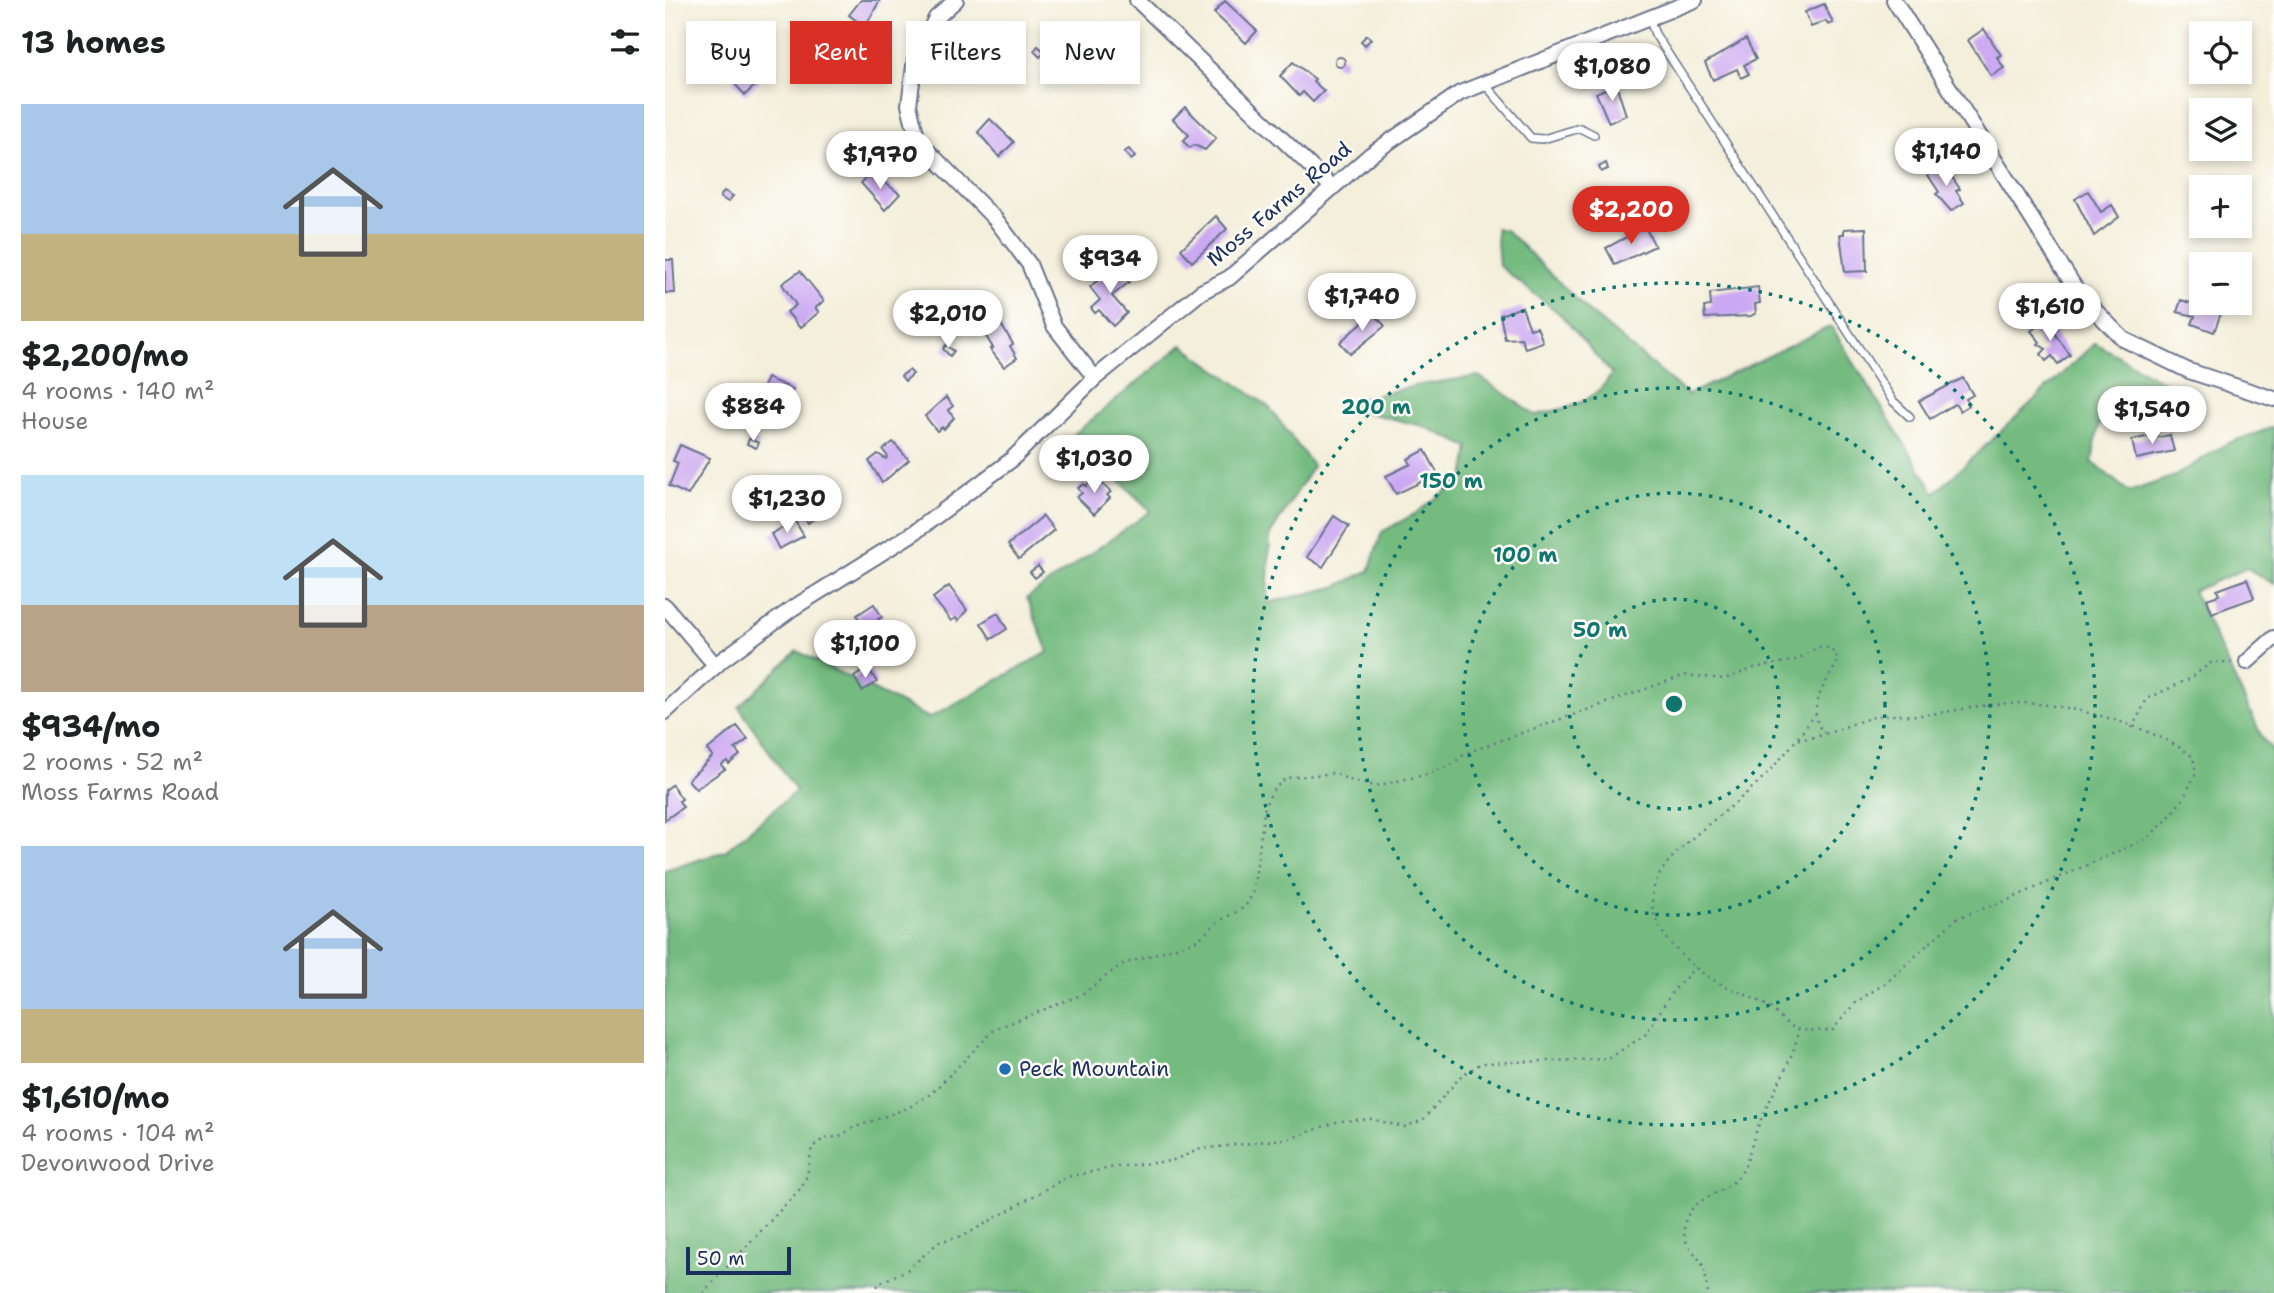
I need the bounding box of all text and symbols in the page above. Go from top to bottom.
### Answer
chip: Buy [686,21,776,84]
chip: Rent [790,21,892,84]
chip: Filters [906,21,1026,84]
chip: New [1040,21,1140,84]
map controls [2189,21,2252,315]
button: locate [2189,21,2252,84]
text: 13 homes [21,22,166,63]
icon: filters [606,23,644,61]
pin: $1,080 [1555,43,1669,103]
text: $1,080 [1573,51,1651,81]
button: layers [2189,98,2252,161]
pin: $1,140 [1889,128,2003,188]
pin: $1,970 [823,132,937,191]
street label: Moss Farms Road [1201,135,1357,273]
text: $1,140 [1911,136,1981,166]
text: $1,970 [842,139,918,169]
icon: home [270,149,396,275]
button: + [2189,175,2252,238]
pin: $2,200 [1574,187,1688,246]
text: $2,200 [1588,194,1674,224]
pin: $934 [1069,236,1151,295]
text: $934 [1079,243,1141,273]
button: − [2189,252,2252,315]
pin: $1,740 [1305,274,1419,333]
text: $1,740 [1324,281,1400,311]
pin: $1,610 [1993,284,2107,343]
pin: $2,010 [891,290,1005,350]
text: $1,610 [2015,291,2085,321]
text: $2,010 [909,298,987,328]
text: $2,200/mo [21,335,189,376]
text: 4 rooms · 140 m² [21,376,215,406]
pin: $884 [712,384,794,443]
pin: $1,540 [2095,386,2209,446]
text: $884 [721,391,785,421]
text: 200 m [1341,393,1411,421]
text: $1,540 [2113,394,2191,424]
text: House [21,406,89,436]
pin: $1,030 [1037,435,1151,495]
text: $1,030 [1055,443,1133,473]
text: 150 m [1419,467,1483,495]
pin: $1,230 [730,476,844,535]
text: $1,230 [748,483,826,513]
icon: home [270,520,396,646]
text: 100 m [1493,541,1557,569]
text: 50 m [1573,616,1627,644]
pin: $1,100 [808,620,922,680]
text: $1,100 [830,628,900,658]
centre of rings [1662,692,1686,716]
text: $934/mo [21,706,161,747]
text: 2 rooms · 52 m² [21,747,203,777]
text: Moss Farms Road [21,777,219,807]
icon: home [270,891,396,1017]
place label: Peck Mountain [1019,1055,1169,1083]
marker: Peck Mountain [997,1061,1013,1077]
text: $1,610/mo [21,1077,170,1118]
text: 4 rooms · 104 m² [21,1118,214,1148]
text: Devonwood Drive [21,1148,215,1178]
scale bar [686,1244,791,1276]
text: 50 m [697,1246,745,1271]

